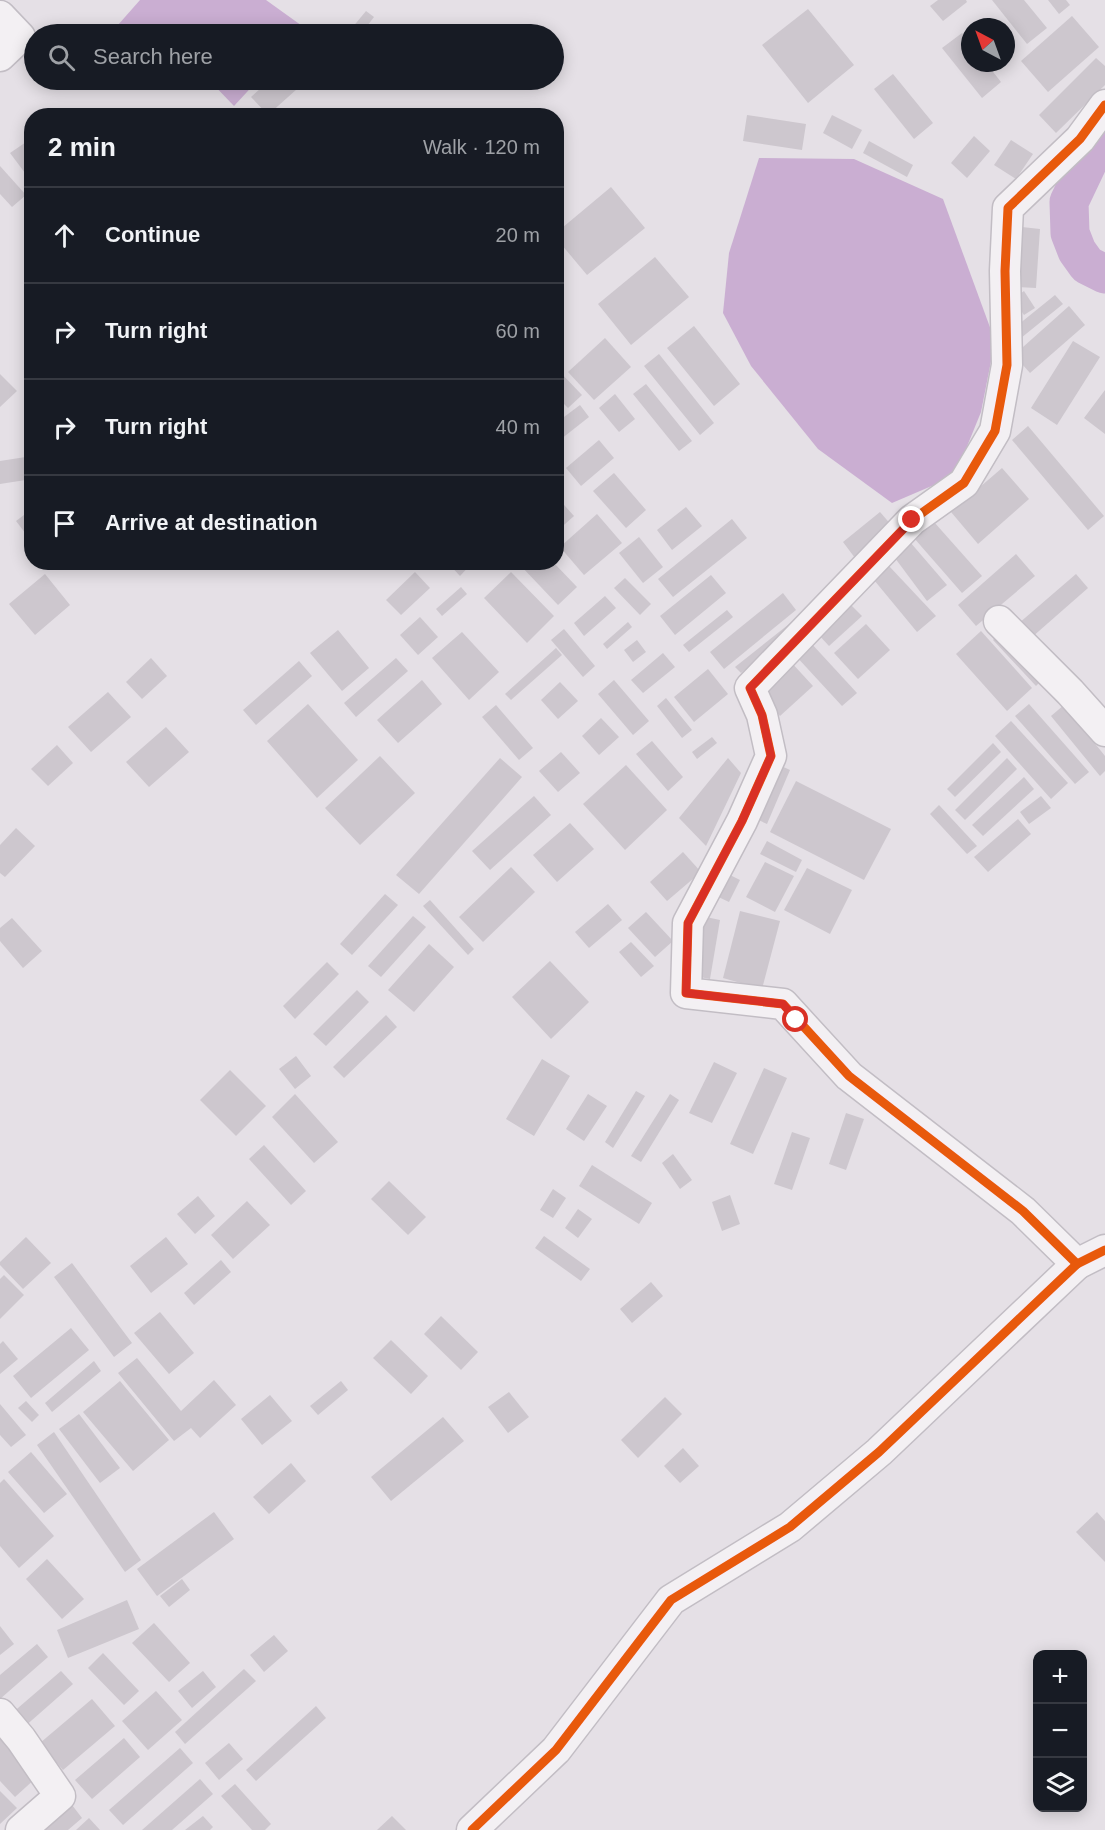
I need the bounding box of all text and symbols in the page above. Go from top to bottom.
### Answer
north arrow [961,18,1015,72]
search box [24,24,564,90]
icon: search [45,41,78,74]
text: Search here [93,44,213,69]
text: 2 min [48,132,116,162]
text: Walk · 120 m [423,136,540,158]
icon: ahead [48,219,81,252]
text: Continue [105,222,200,247]
text: 20 m [496,224,540,246]
icon: right [48,315,81,348]
text: Turn right [105,318,207,343]
text: 60 m [496,320,540,342]
icon: right [48,411,81,444]
text: Turn right [105,414,207,439]
text: 40 m [496,416,540,438]
route end [898,506,924,532]
icon: arrive [48,507,81,540]
text: Arrive at destination [105,510,318,535]
route start [782,1006,808,1032]
map controls [1033,1650,1087,1812]
button: + [1033,1650,1087,1704]
button: − [1033,1704,1087,1758]
button: layers [1033,1758,1087,1812]

